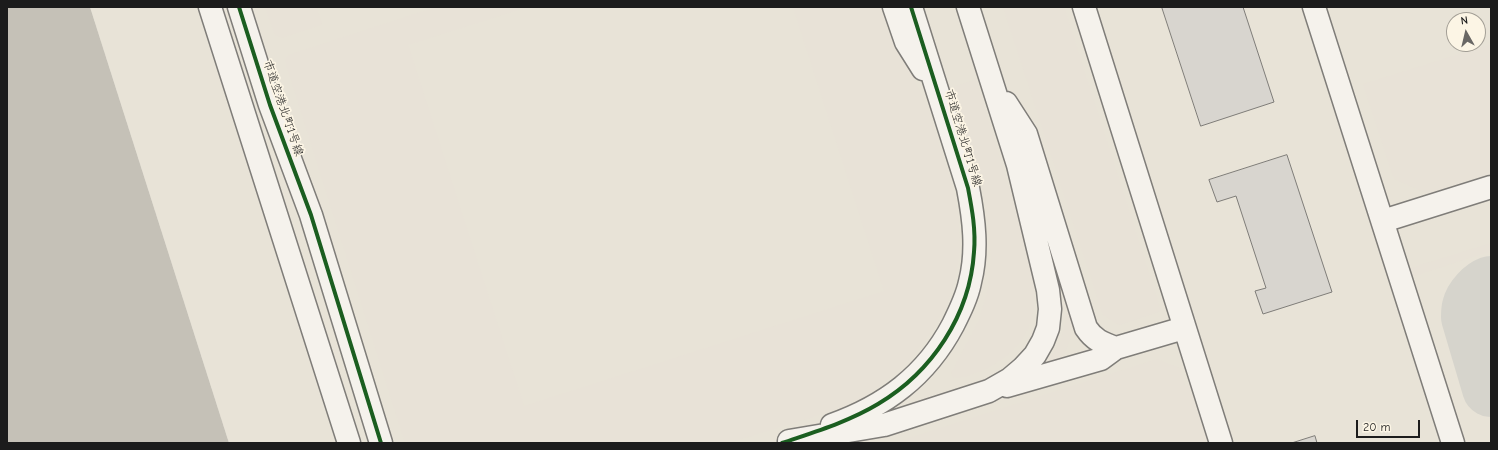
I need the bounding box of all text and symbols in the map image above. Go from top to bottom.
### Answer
north arrow [1446,12,1486,52]
text: N [1460,14,1469,28]
street label: 市道空港北町1号線 [260,58,306,158]
street label: 市道空港北町1号線 [941,88,985,188]
scale bar [1358,412,1422,438]
text: 20 m [1363,420,1391,434]

